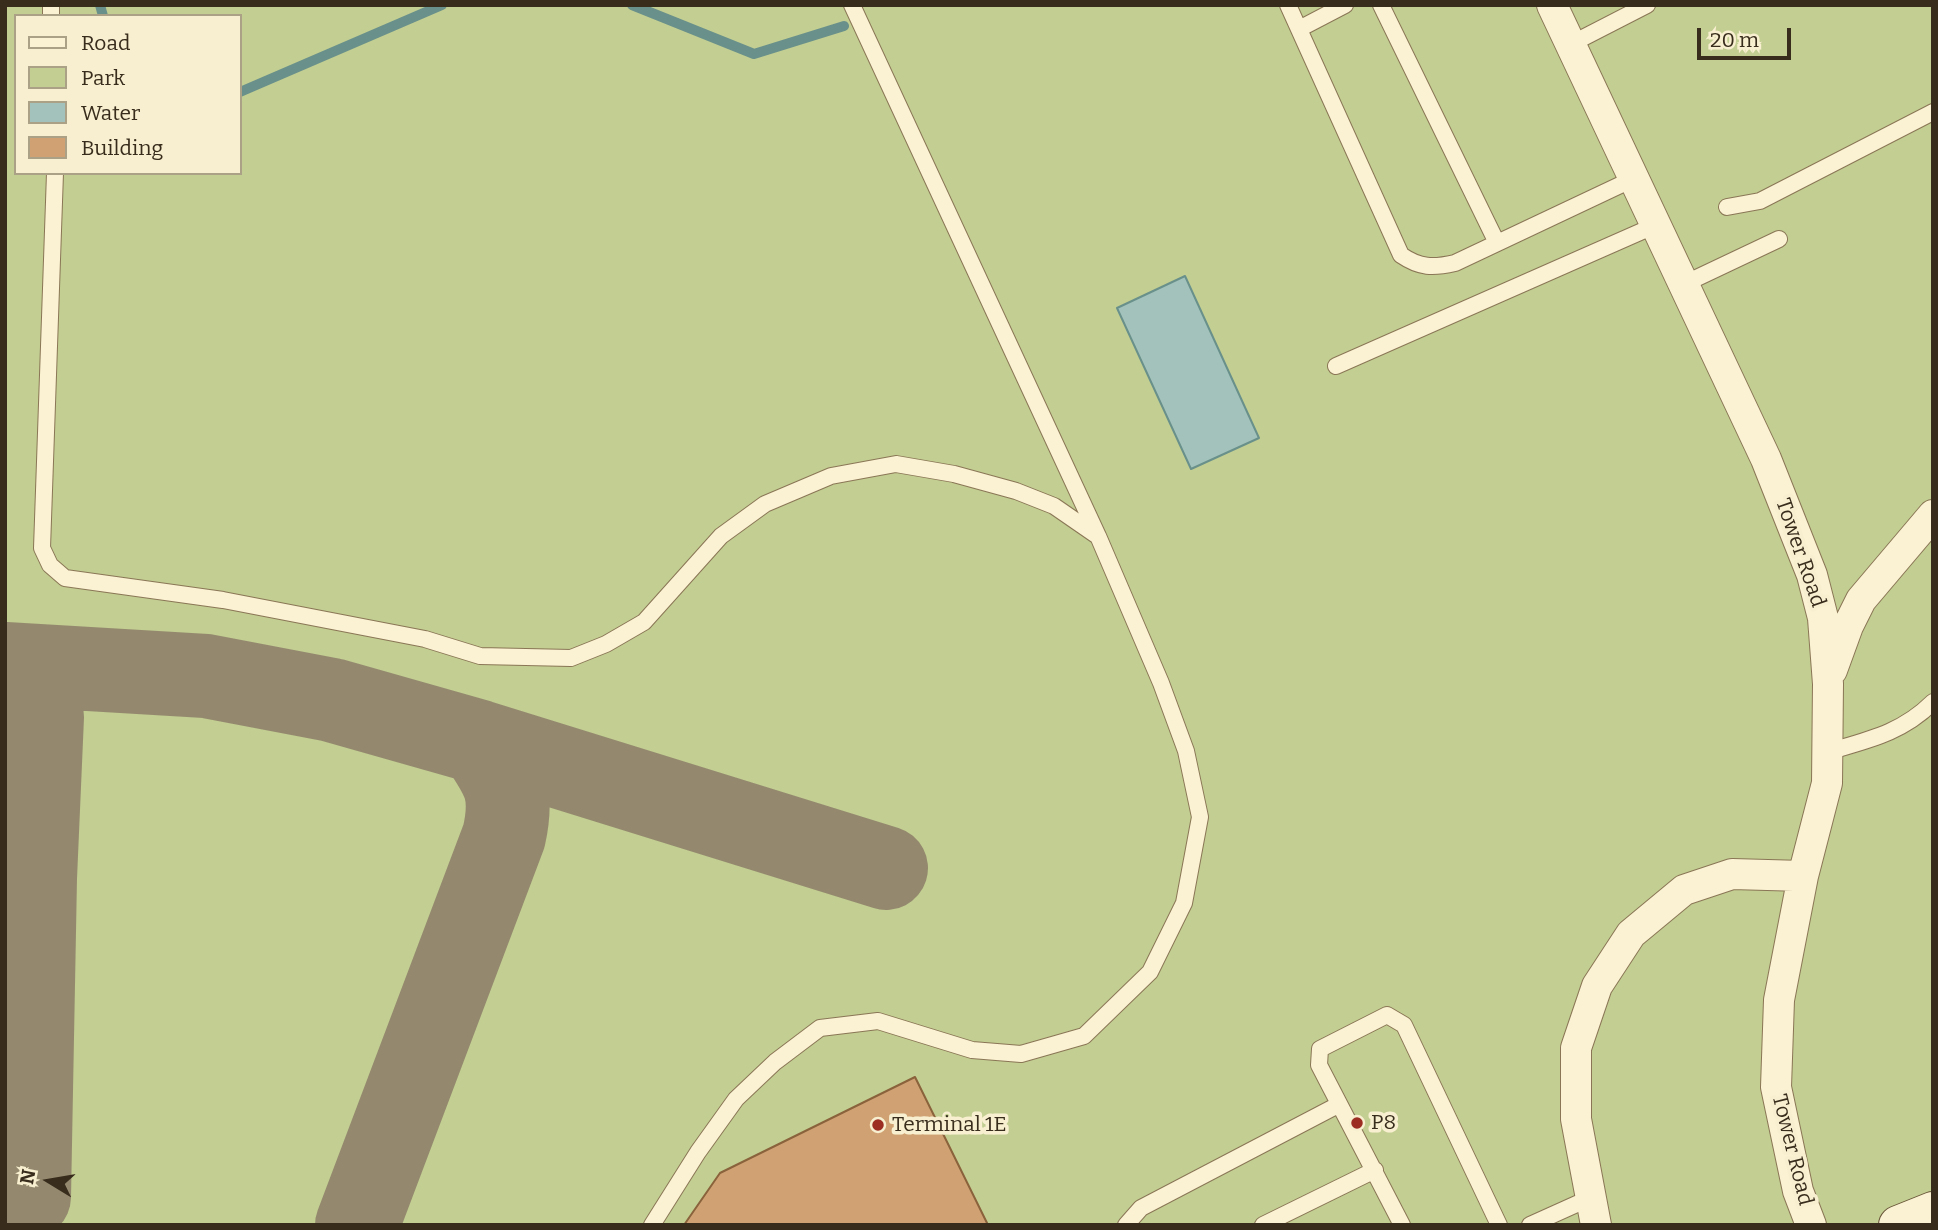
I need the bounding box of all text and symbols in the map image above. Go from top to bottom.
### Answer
legend [14,14,242,175]
scale bar [1700,14,1794,58]
text: 20 m [1710,27,1759,53]
text: Road [81,30,130,56]
text: Park [81,65,125,91]
text: Water [81,100,140,126]
text: Building [81,135,163,161]
street label: Tower Road [1770,495,1830,611]
street label: Tower Road [1766,1092,1818,1208]
place label: P8 [1371,1110,1396,1136]
place label: Terminal 1E [892,1112,1007,1138]
marker: P8 [1349,1115,1365,1131]
marker: Terminal 1E [870,1117,886,1133]
north arrow [14,1146,84,1216]
text: N [15,1168,41,1186]

